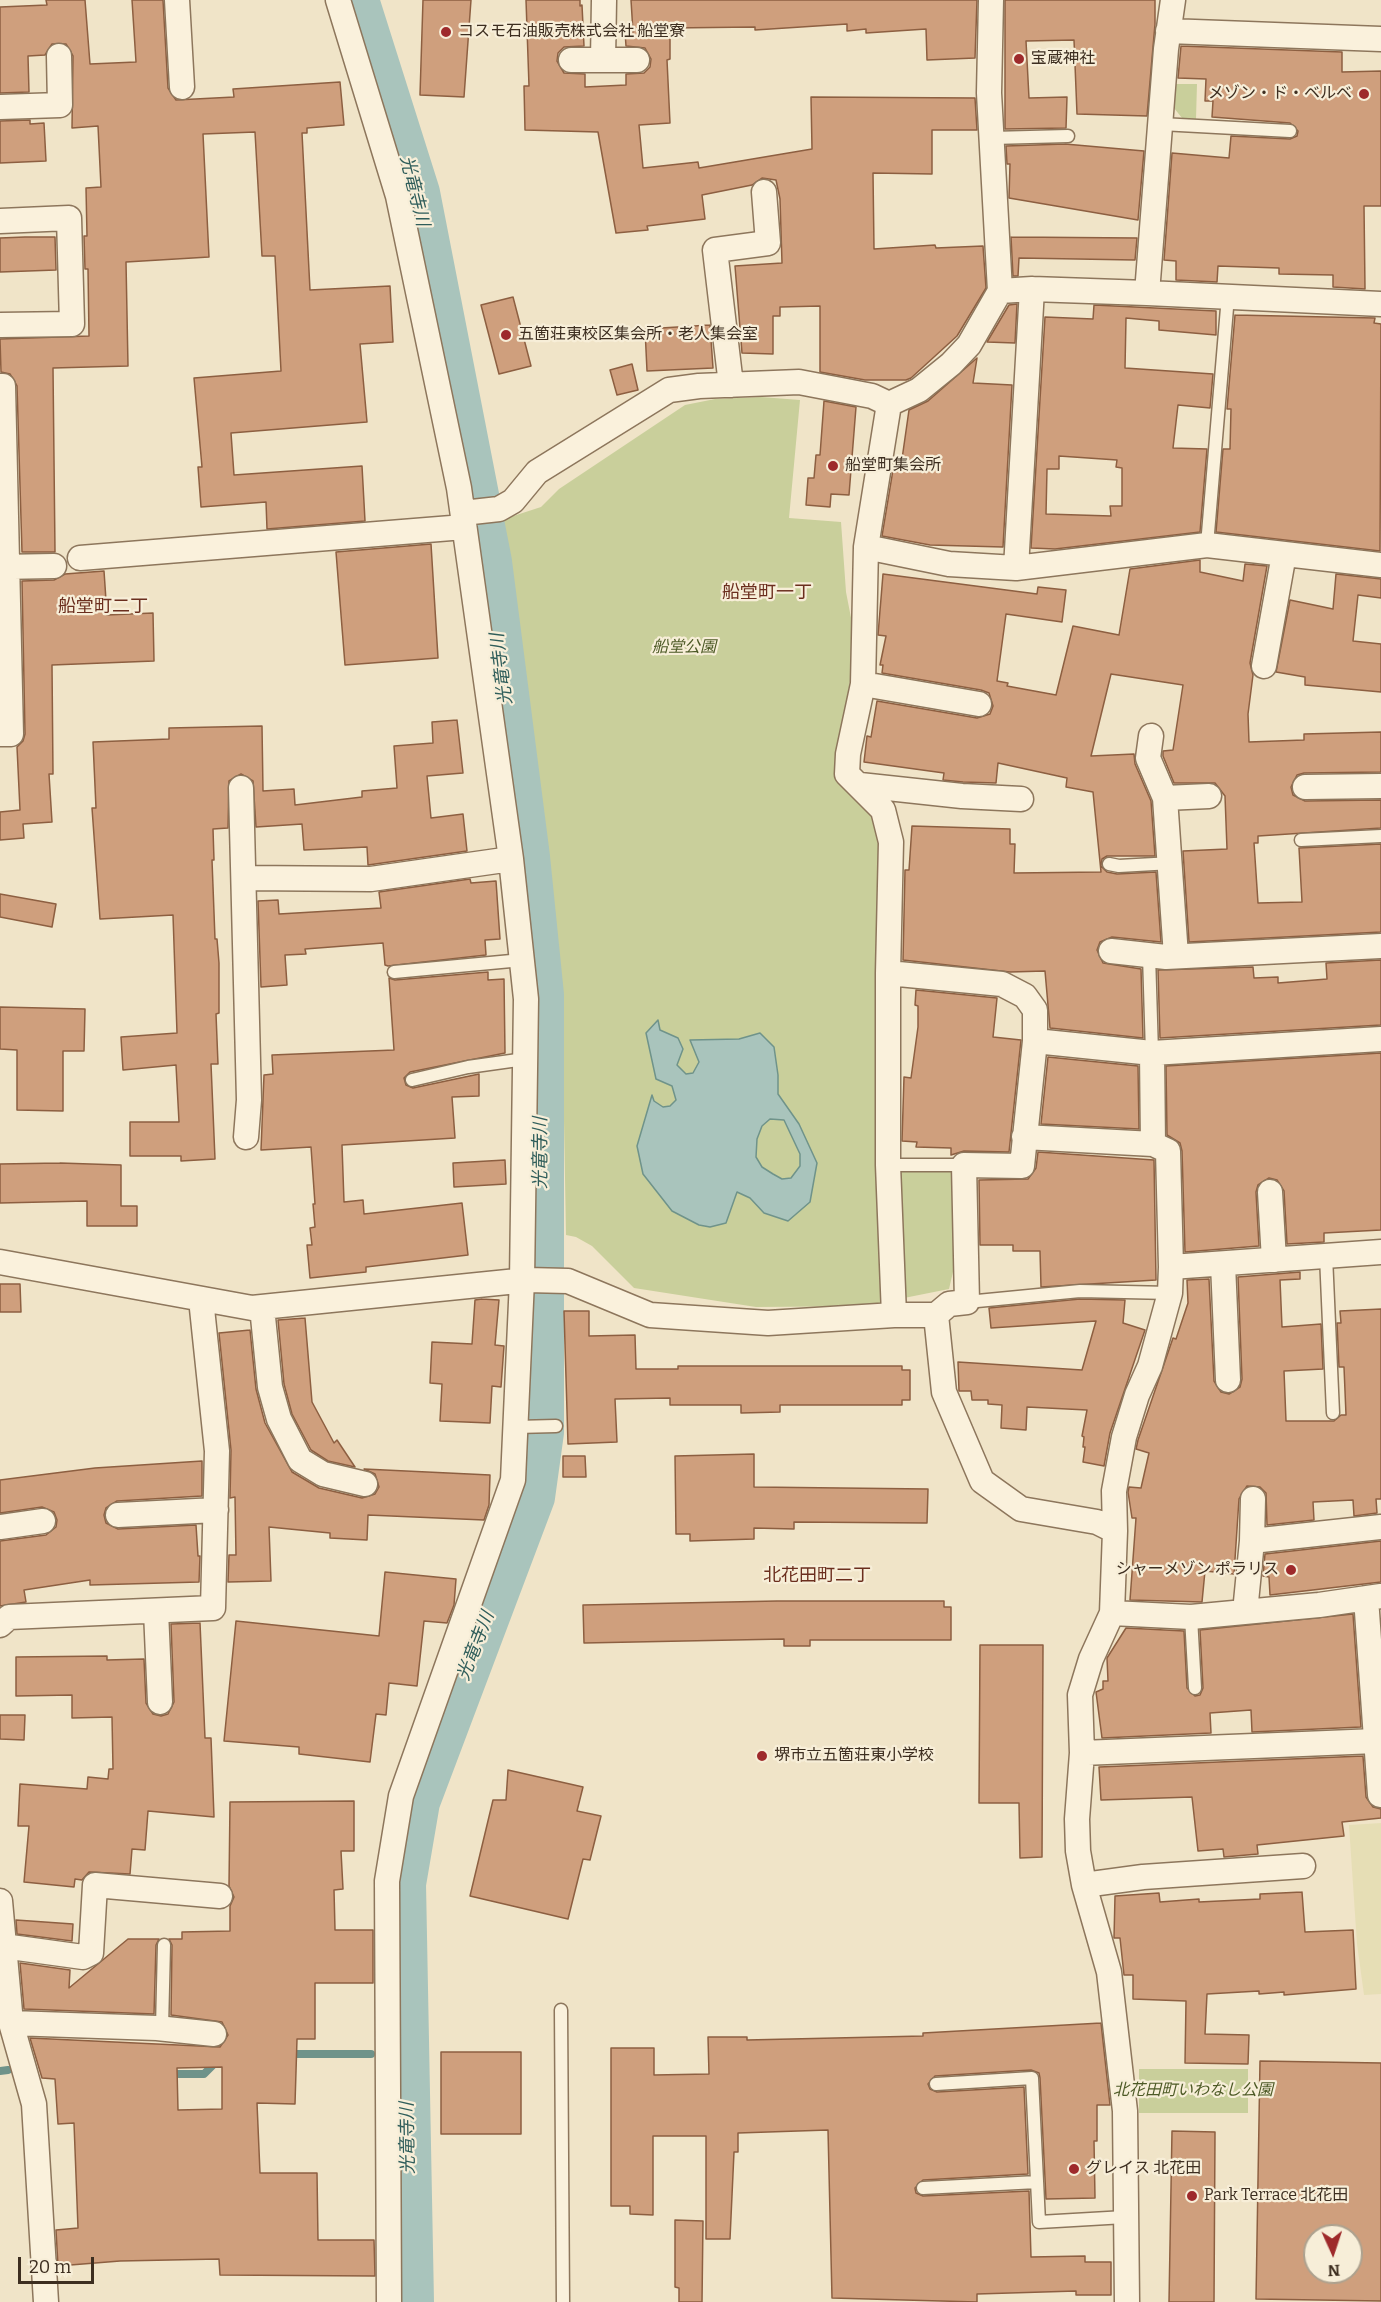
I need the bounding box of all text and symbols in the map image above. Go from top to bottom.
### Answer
place label: コスモ石油販売株式会社 船堂寮 [458,22,685,42]
marker: コスモ石油販売株式会社 船堂寮 [439,25,453,39]
place label: 宝蔵神社 [1031,49,1095,69]
marker: 宝蔵神社 [1012,52,1026,66]
place label: メゾン・ド・ベルベ [1208,84,1352,104]
marker: メゾン・ド・ベルベ [1357,87,1371,101]
water label: 光竜寺川 [395,153,433,229]
place label: 五箇荘東校区集会所・老人集会室 [518,325,758,345]
marker: 五箇荘東校区集会所・老人集会室 [499,328,513,342]
place label: 船堂町集会所 [845,456,941,476]
marker: 船堂町集会所 [826,459,840,473]
district label: 船堂町一丁 [722,582,812,604]
district label: 船堂町二丁 [58,596,148,618]
water label: 光竜寺川 [487,632,517,706]
park label: 船堂公園 [652,638,716,658]
water label: 光竜寺川 [530,1117,552,1189]
place label: シャーメゾン ポラリス [1116,1560,1279,1580]
marker: シャーメゾン ポラリス [1284,1563,1298,1577]
district label: 北花田町二丁 [763,1565,871,1587]
water label: 光竜寺川 [453,1609,499,1683]
place label: 堺市立五箇荘東小学校 [774,1746,934,1766]
marker: 堺市立五箇荘東小学校 [755,1749,769,1763]
park label: 北花田町いわなし公園 [1113,2081,1273,2101]
water label: 光竜寺川 [397,2102,419,2174]
place label: グレイス 北花田 [1086,2159,1201,2179]
marker: グレイス 北花田 [1067,2162,1081,2176]
place label: Park Terrace 北花田 [1204,2186,1348,2206]
marker: Park Terrace 北花田 [1185,2189,1199,2203]
north arrow [1303,2224,1363,2284]
scale bar [21,2245,98,2283]
text: 20 m [29,2256,71,2278]
text: N [1327,2261,1341,2280]

